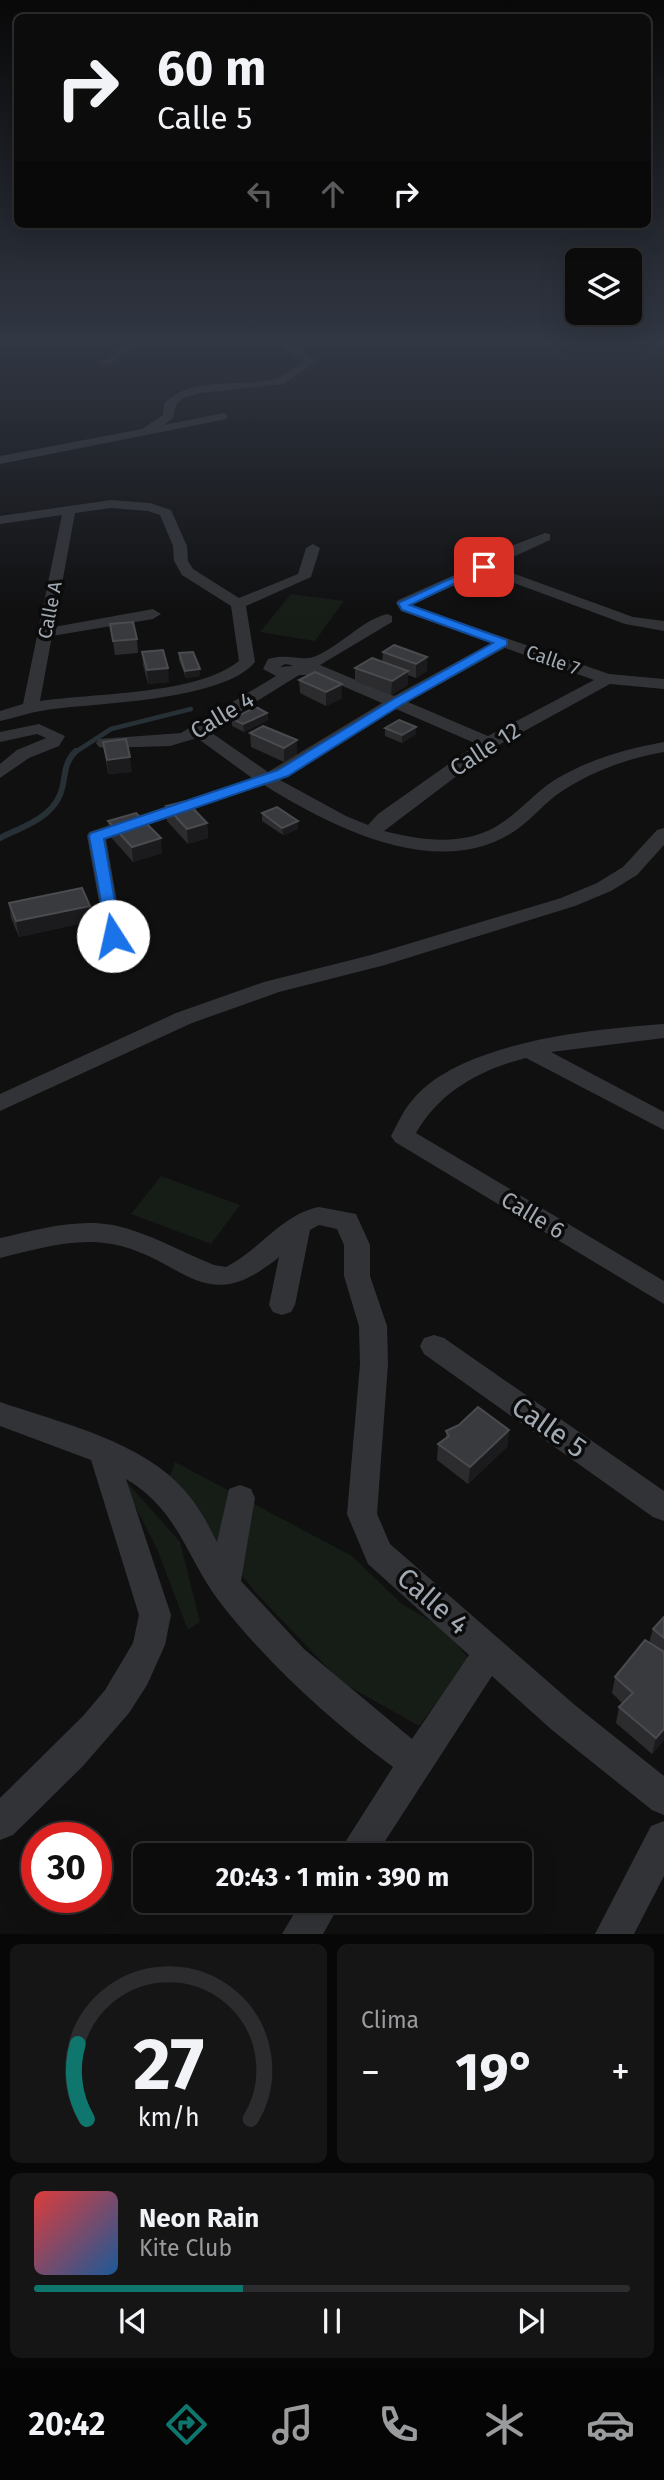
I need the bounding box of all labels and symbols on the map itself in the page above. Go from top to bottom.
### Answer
pin [454,537,514,597]
street label: Calle A [33,579,67,641]
street label: Calle 7 [523,640,583,680]
street label: Calle 4 [185,685,259,745]
street label: Calle 12 [445,716,525,782]
position arrow [76,899,150,973]
street label: Calle 6 [496,1185,570,1245]
street label: Calle 5 [505,1390,593,1464]
street label: Calle 4 [390,1561,476,1641]
speed limit sign: 30 [21,1822,112,1913]

